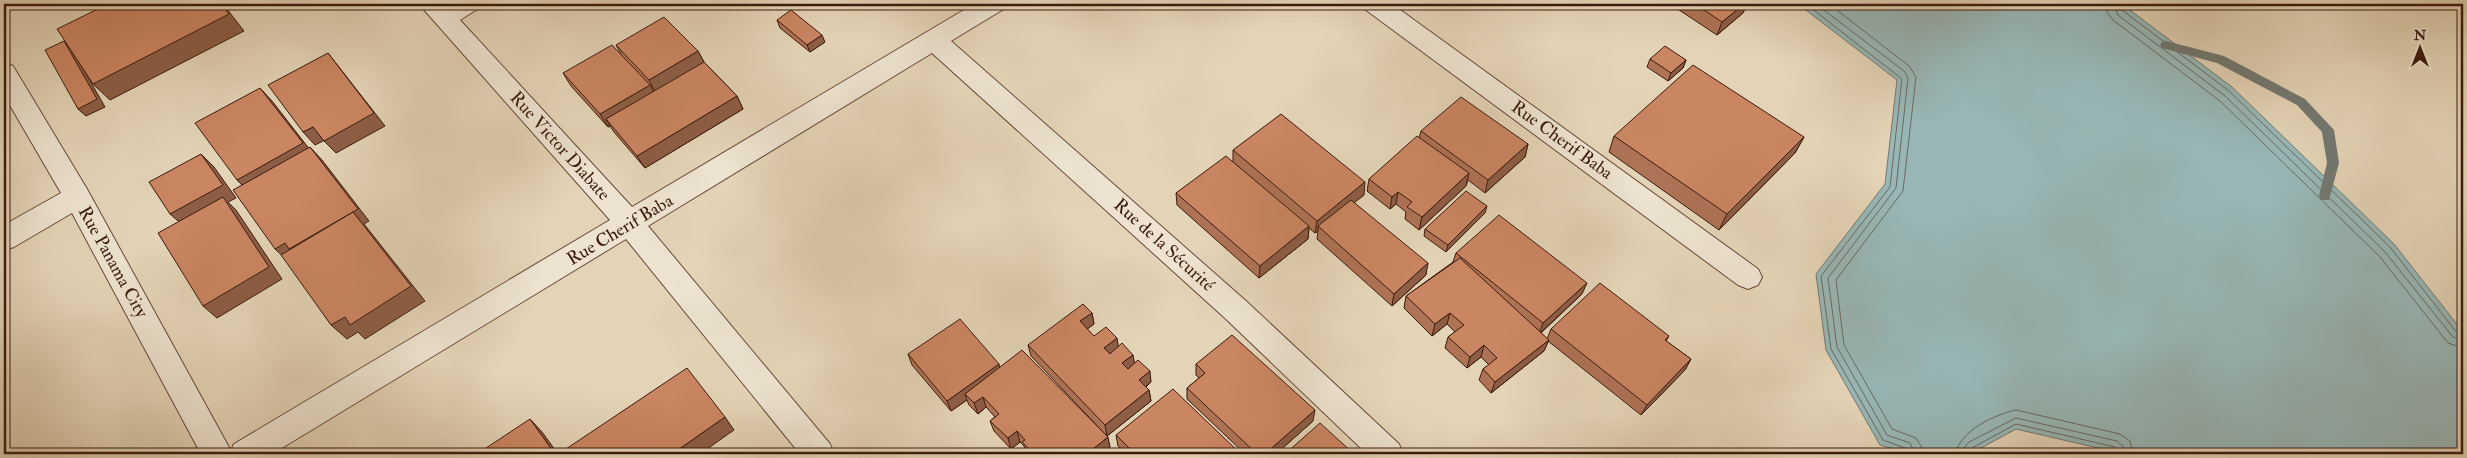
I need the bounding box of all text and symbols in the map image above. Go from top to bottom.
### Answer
north arrow [2394,22,2444,72]
text: N [2413,27,2427,44]
street label: Rue Victor Diabate [505,87,615,206]
street label: Rue Cherif Baba [1507,95,1618,185]
street label: Rue Cherif Baba [563,189,678,271]
street label: Rue de la Sécurité [1109,194,1220,297]
street label: Rue Panama City [73,202,154,323]

